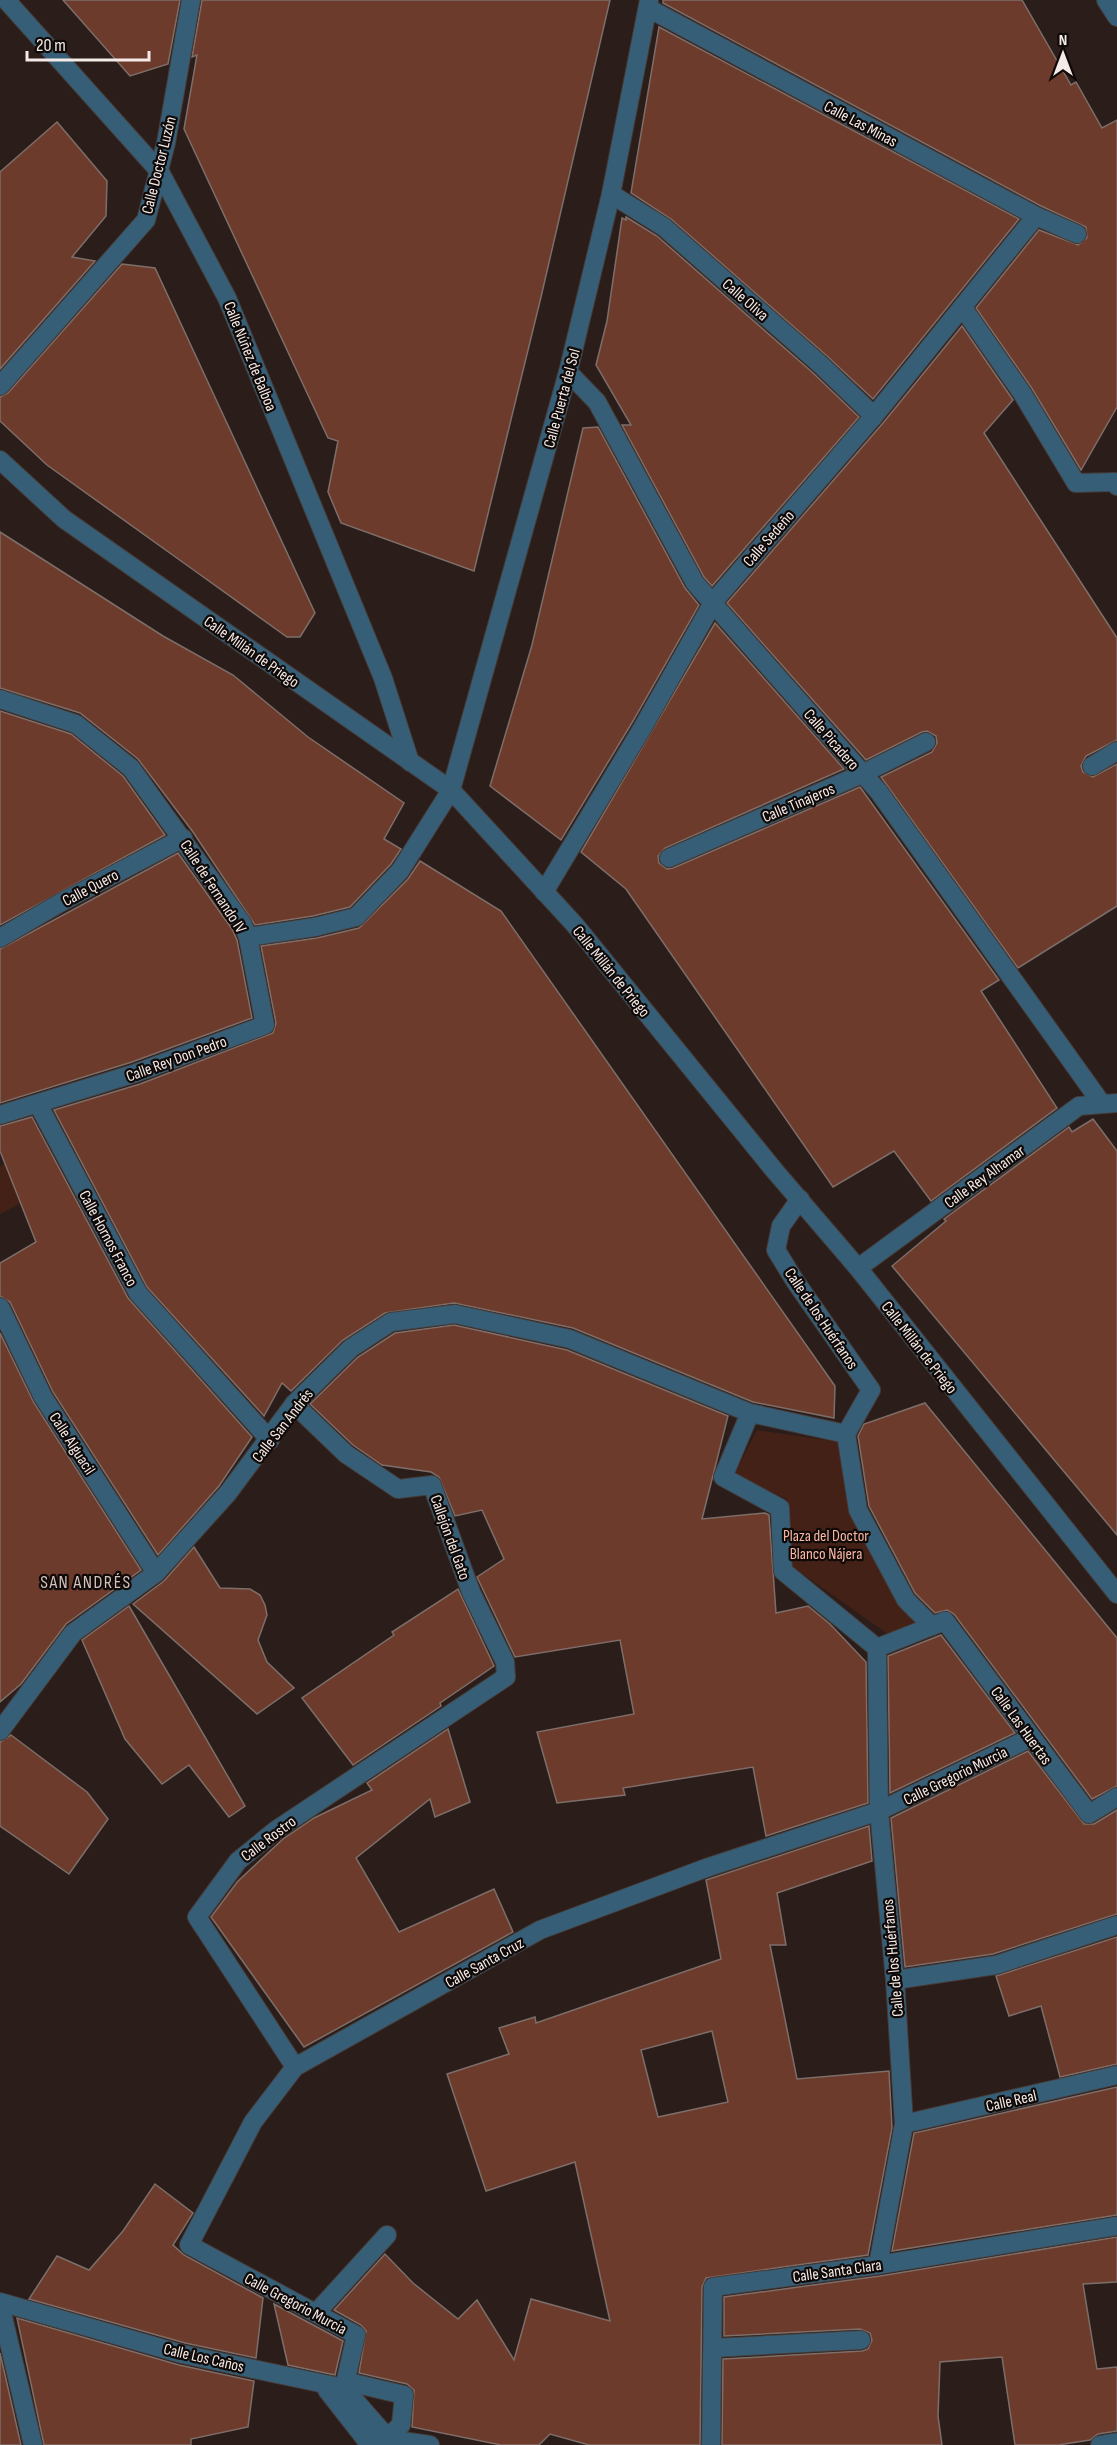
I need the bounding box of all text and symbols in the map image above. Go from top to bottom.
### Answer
scale bar [27,24,148,62]
north arrow [1033,24,1093,84]
text: N [1059,31,1067,50]
text: 20 m [36,35,66,56]
street label: Calle Las Minas [820,97,900,152]
street label: Calle Doctor Luzón [138,115,181,216]
street label: Calle Oliva [718,275,772,325]
street label: Calle Núñez de Balboa [219,299,280,414]
street label: Calle Puerta del Sol [540,347,585,450]
street label: Calle Sedeño [740,507,799,571]
street label: Calle Millán de Priego [200,612,302,692]
street label: Calle Picadero [799,706,863,774]
street label: Calle Tinajeros [759,779,838,827]
street label: Calle de Fernando IV [176,837,250,938]
street label: Calle Quero [60,866,122,911]
street label: Calle Millán de Priego [568,922,653,1021]
street label: Calle Rey Don Pedro [124,1032,229,1086]
street label: Calle Rey Alhamar [941,1141,1029,1213]
street label: Calle Hornos Franco [74,1187,141,1290]
street label: Calle de los Huérfanos [780,1265,862,1373]
street label: Calle Millán de Priego [877,1298,961,1398]
street label: Calle San Andrés [249,1385,318,1467]
street label: Calle Alguacil [45,1409,99,1478]
street label: Callejón del Gato [425,1492,474,1583]
park label: Plaza del Doctor Blanco Nájera [783,1527,869,1564]
district label: SAN ANDRÉS [40,1572,132,1593]
street label: Calle Las Huertas [986,1683,1056,1769]
street label: Calle Gregorio Murcia [901,1743,1011,1810]
street label: Calle Rostro [238,1812,300,1866]
street label: Calle de los Huérfanos [879,1898,908,2017]
street label: Calle Santa Cruz [442,1934,527,1993]
street label: Calle Real [984,2086,1039,2116]
street label: Calle Santa Clara [792,2256,883,2287]
street label: Calle Gregorio Murcia [241,2269,350,2339]
street label: Calle Los Caños [162,2340,246,2377]

